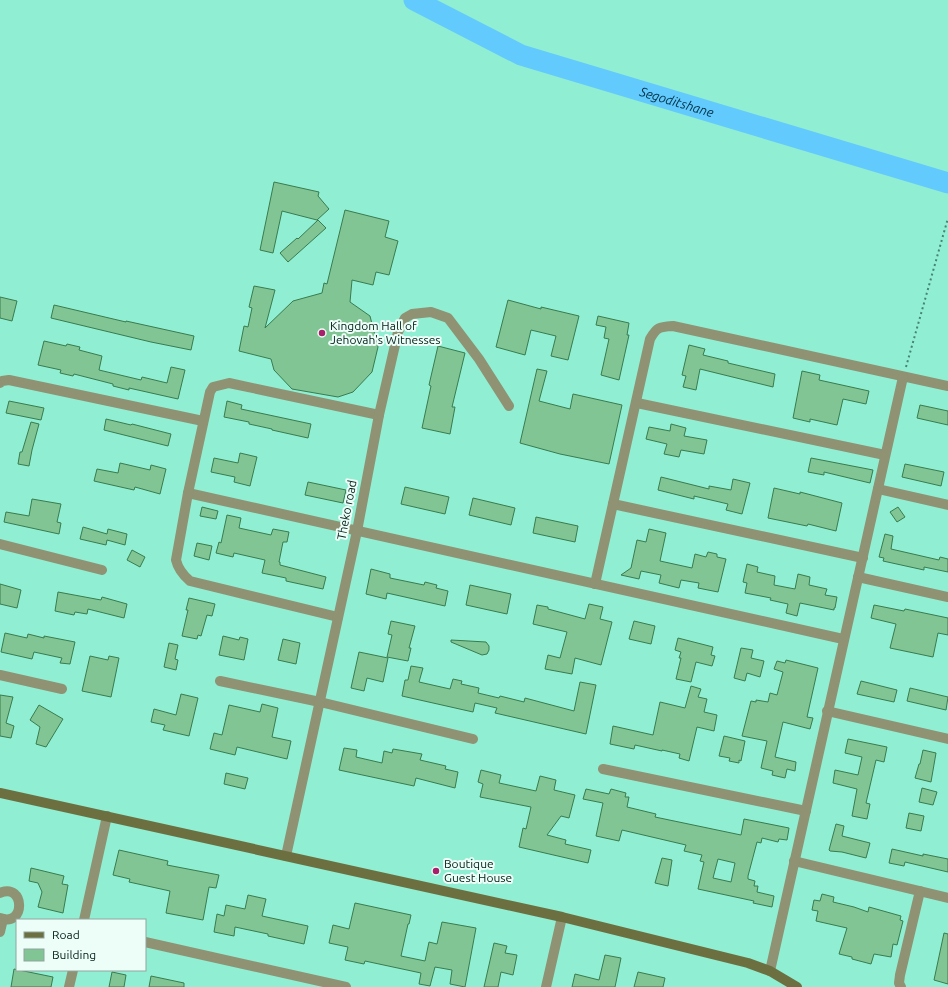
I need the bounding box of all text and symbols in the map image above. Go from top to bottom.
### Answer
water label: Segoditshane [637,84,716,120]
place label: Kingdom Hall of Jehovah's Witnesses [330,319,441,346]
marker: Kingdom Hall of Jehovah's Witnesses [317,328,327,338]
street label: Theko road [334,479,359,541]
place label: Boutique Guest House [444,857,512,884]
marker: Boutique Guest House [431,866,441,876]
legend [16,919,146,971]
text: Road [52,928,80,941]
text: Building [52,948,96,961]

